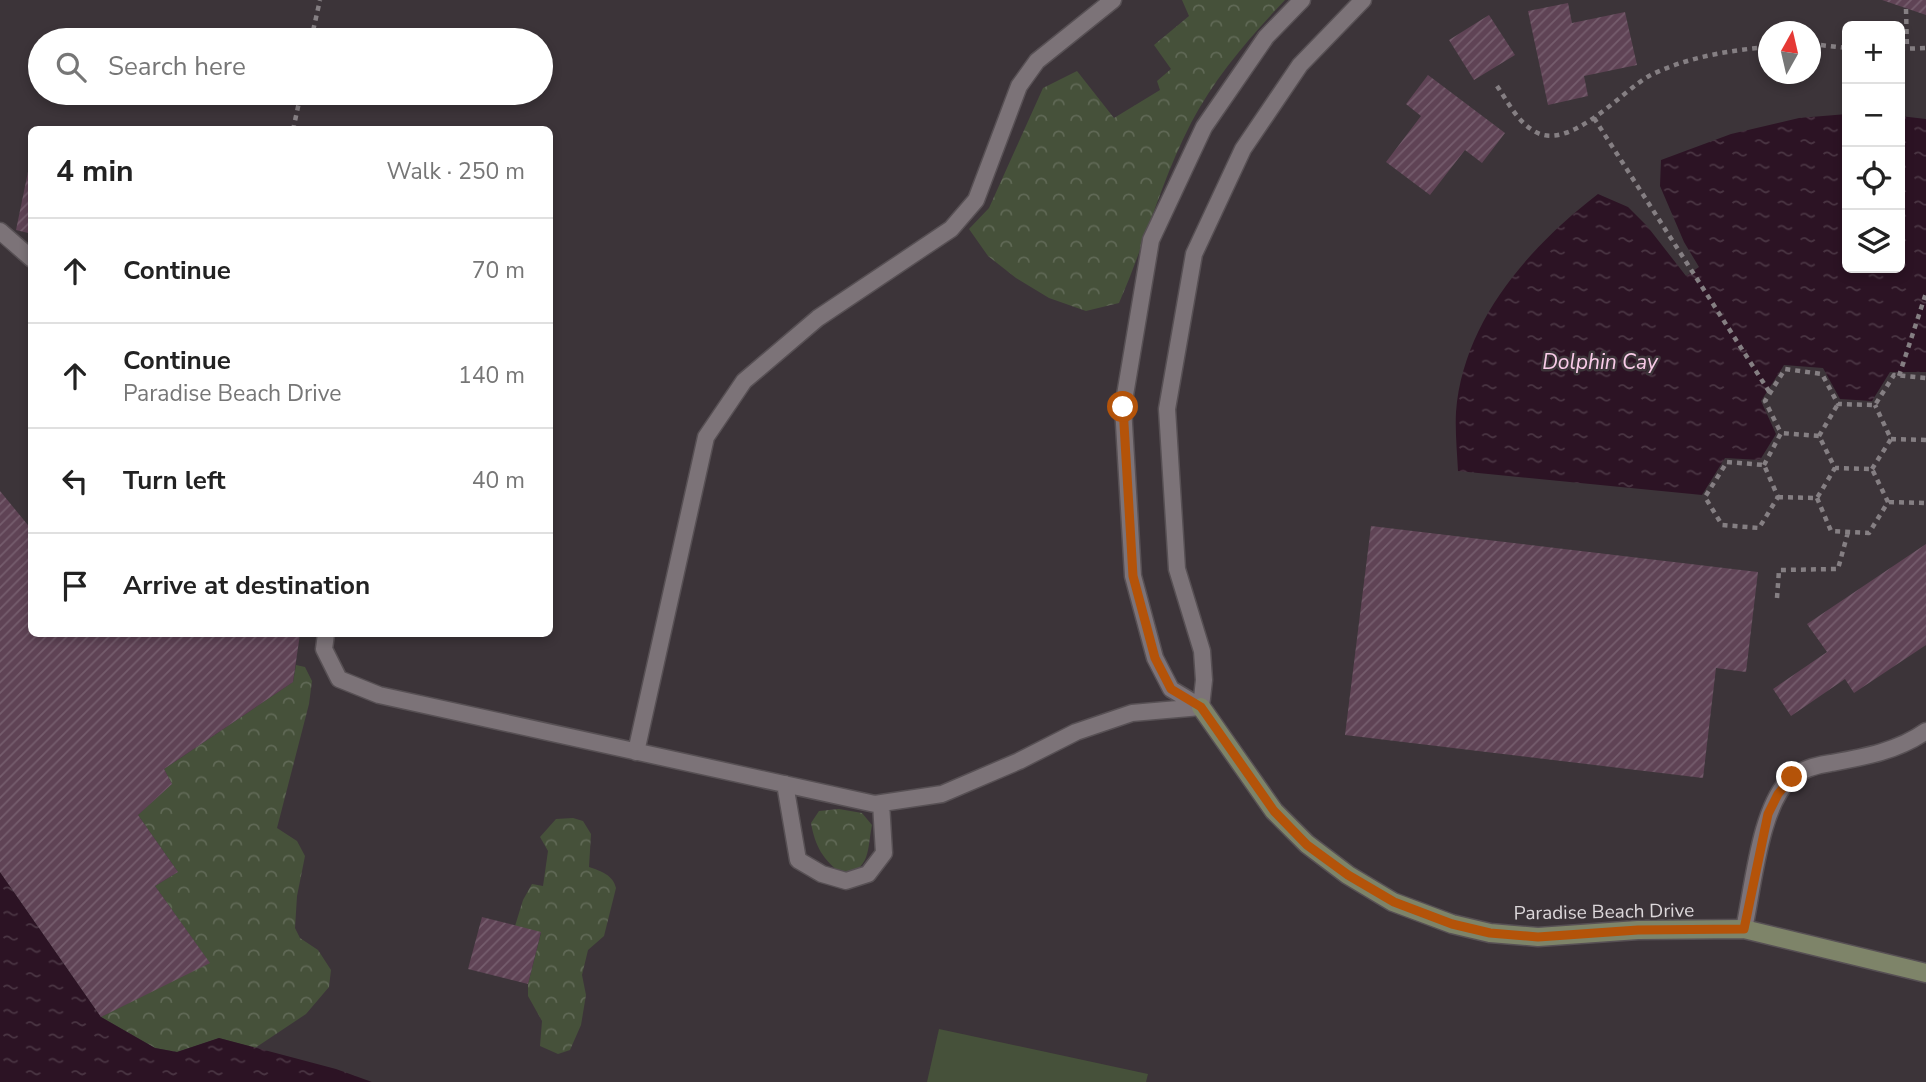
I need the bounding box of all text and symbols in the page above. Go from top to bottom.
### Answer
north arrow [1758,21,1821,84]
map controls [1842,21,1905,273]
button: + [1842,21,1905,84]
search box [28,28,553,105]
icon: search [52,48,90,86]
text: Search here [108,49,246,84]
button: − [1842,84,1905,147]
button: locate [1842,147,1905,210]
text: 4 min [56,151,134,192]
text: Walk · 250 m [386,156,525,187]
button: layers [1842,210,1905,273]
icon: ahead [56,252,94,290]
text: Continue [123,253,231,288]
text: 70 m [472,255,525,286]
text: Continue [123,343,231,378]
water label: Dolphin Cay [1542,348,1659,376]
icon: ahead [56,357,94,395]
text: 140 m [458,360,525,391]
text: Paradise Beach Drive [123,378,342,409]
route start [1107,391,1138,422]
icon: left [56,462,94,500]
text: Turn left [123,463,226,498]
text: 40 m [472,465,525,496]
icon: arrive [56,567,94,605]
text: Arrive at destination [123,568,370,603]
route end [1776,761,1807,792]
street label: Paradise Beach Drive [1514,897,1695,927]

